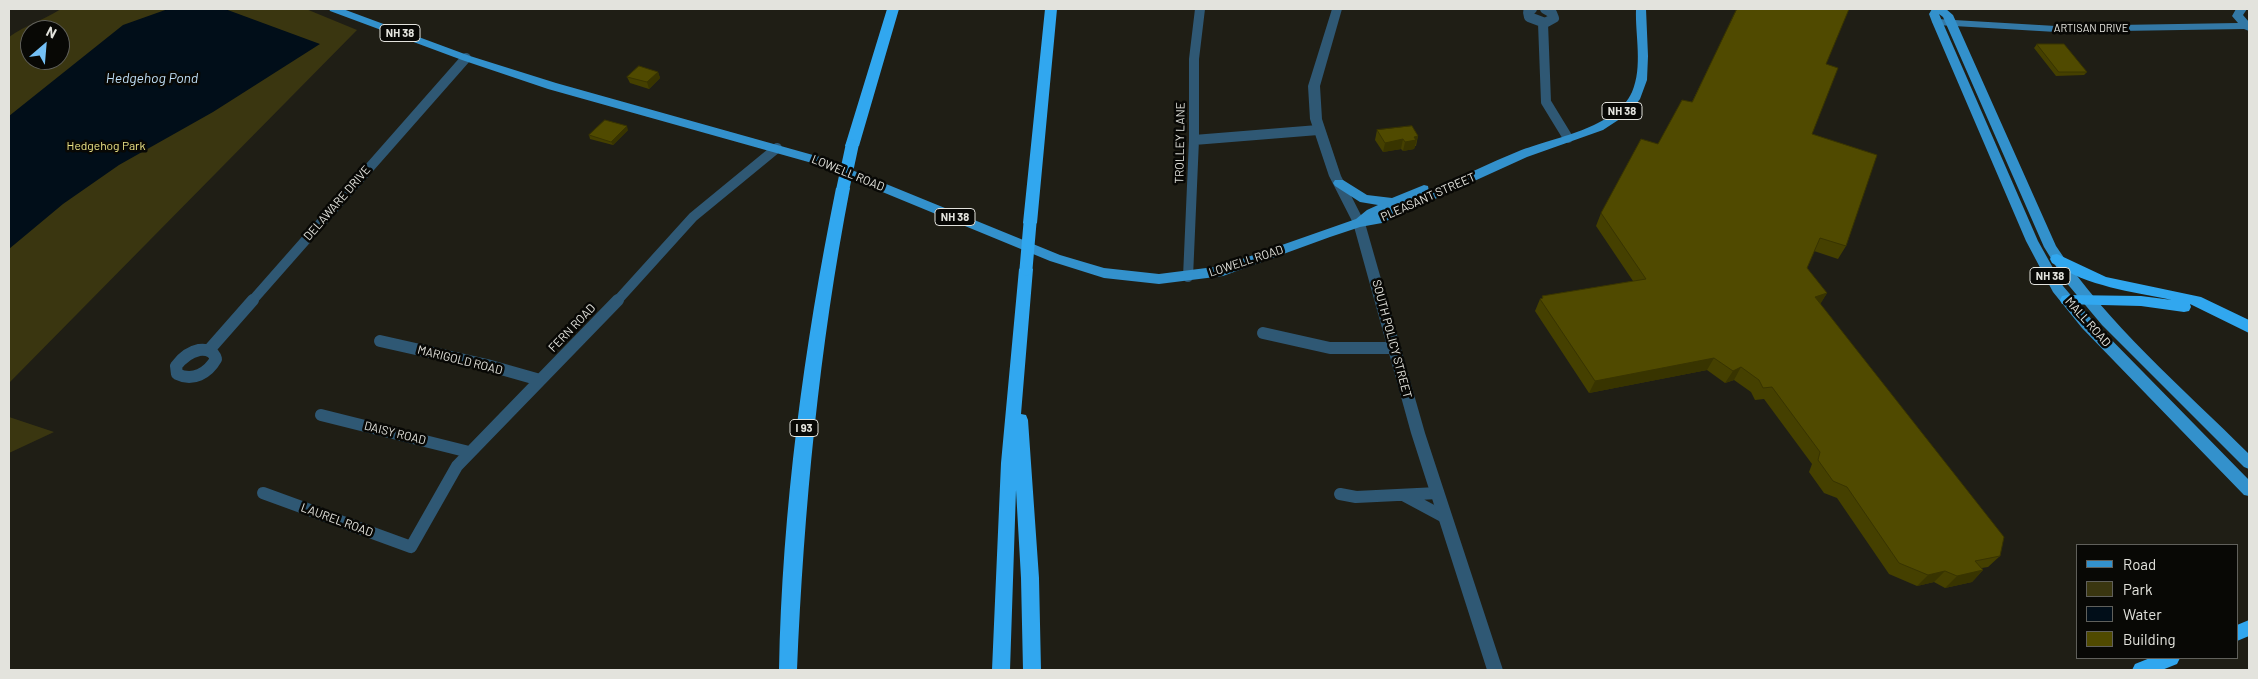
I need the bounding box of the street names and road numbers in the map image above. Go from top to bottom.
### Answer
street label: ARTISAN DRIVE [2054,21,2128,35]
road number: NH 38 [380,24,420,42]
street label: TROLLEY LANE [1172,102,1188,184]
road number: NH 38 [1602,102,1642,120]
street label: LOWELL ROAD [809,152,887,194]
street label: DELAWARE DRIVE [301,163,373,243]
street label: PLEASANT STREET [1379,170,1477,224]
road number: NH 38 [935,208,975,226]
street label: LOWELL ROAD [1207,242,1285,280]
road number: NH 38 [2030,268,2070,284]
street label: SOUTH POLICY STREET [1369,278,1415,400]
street label: MALL ROAD [2062,294,2114,350]
street label: FERN ROAD [545,301,599,355]
street label: MARIGOLD ROAD [416,342,504,378]
street label: DAISY ROAD [363,418,427,448]
road number: I 93 [790,419,818,436]
street label: LAUREL ROAD [299,500,375,540]

